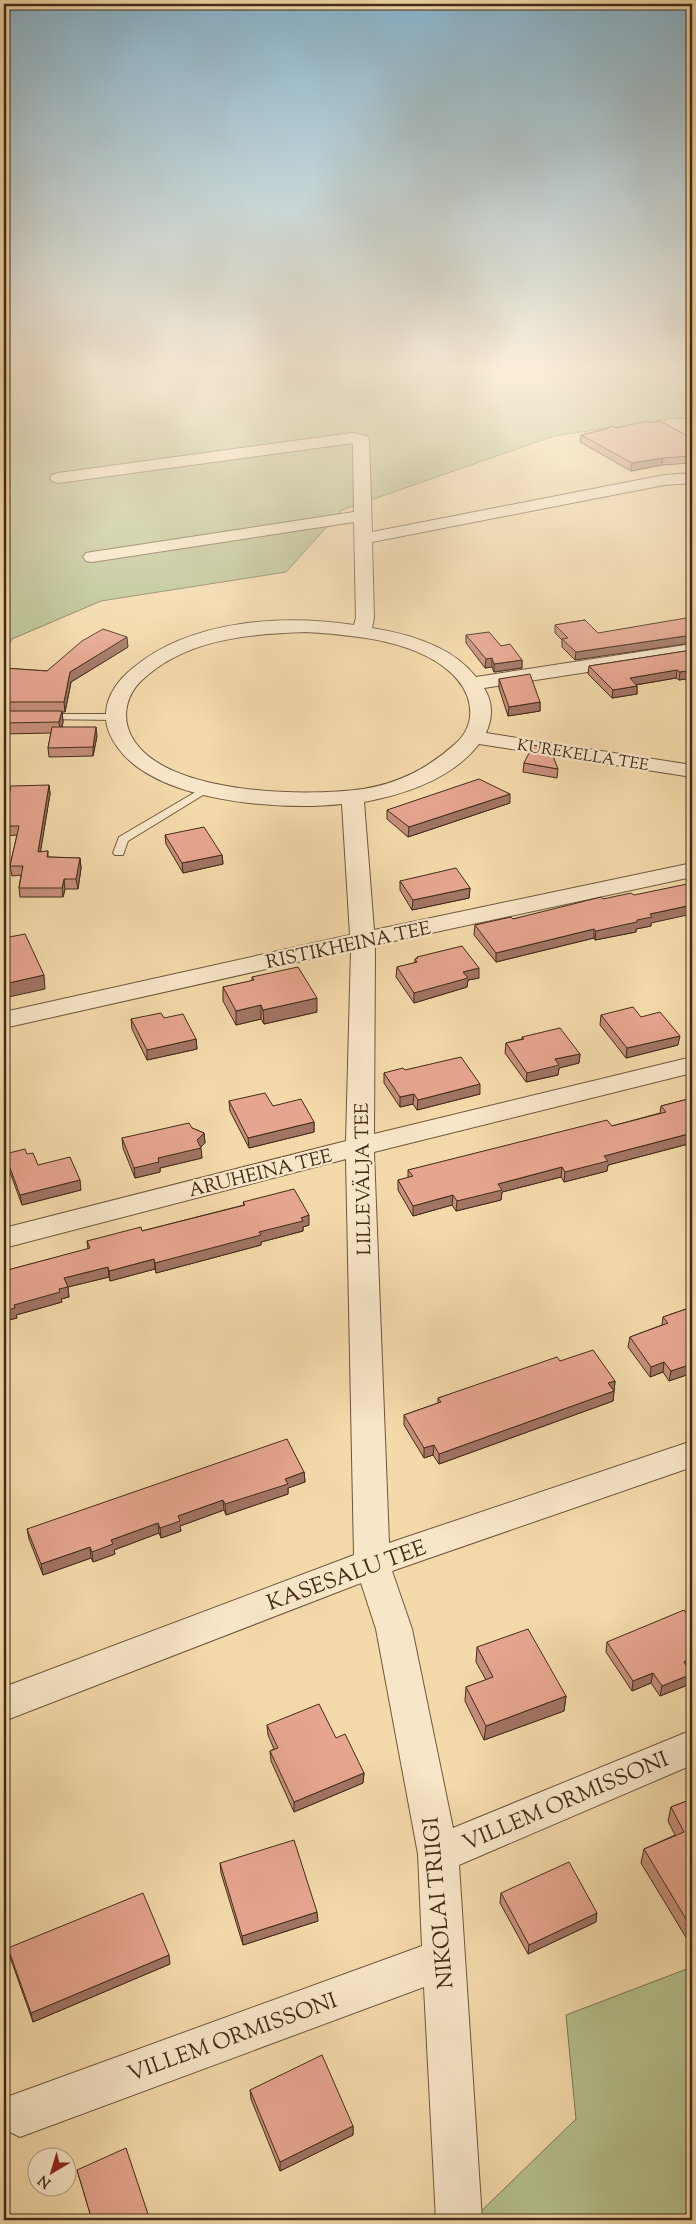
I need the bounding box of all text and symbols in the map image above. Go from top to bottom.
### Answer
street label: KUREKELLA TEE [515,735,650,778]
street label: RISTIKHEINA TEE [264,916,434,977]
street label: LILLEVÄLJA TEE [350,1102,379,1255]
street label: ARUHEINA TEE [186,1143,336,1205]
street label: KASESALU TEE [263,1533,431,1620]
street label: VILLEM ORMISSONI [458,1745,674,1861]
street label: NIKOLAI TRIIGI [417,1815,463,1990]
street label: VILLEM ORMISSONI [124,1986,342,2092]
north arrow [28,2146,78,2196]
text: N [35,2169,56,2192]

